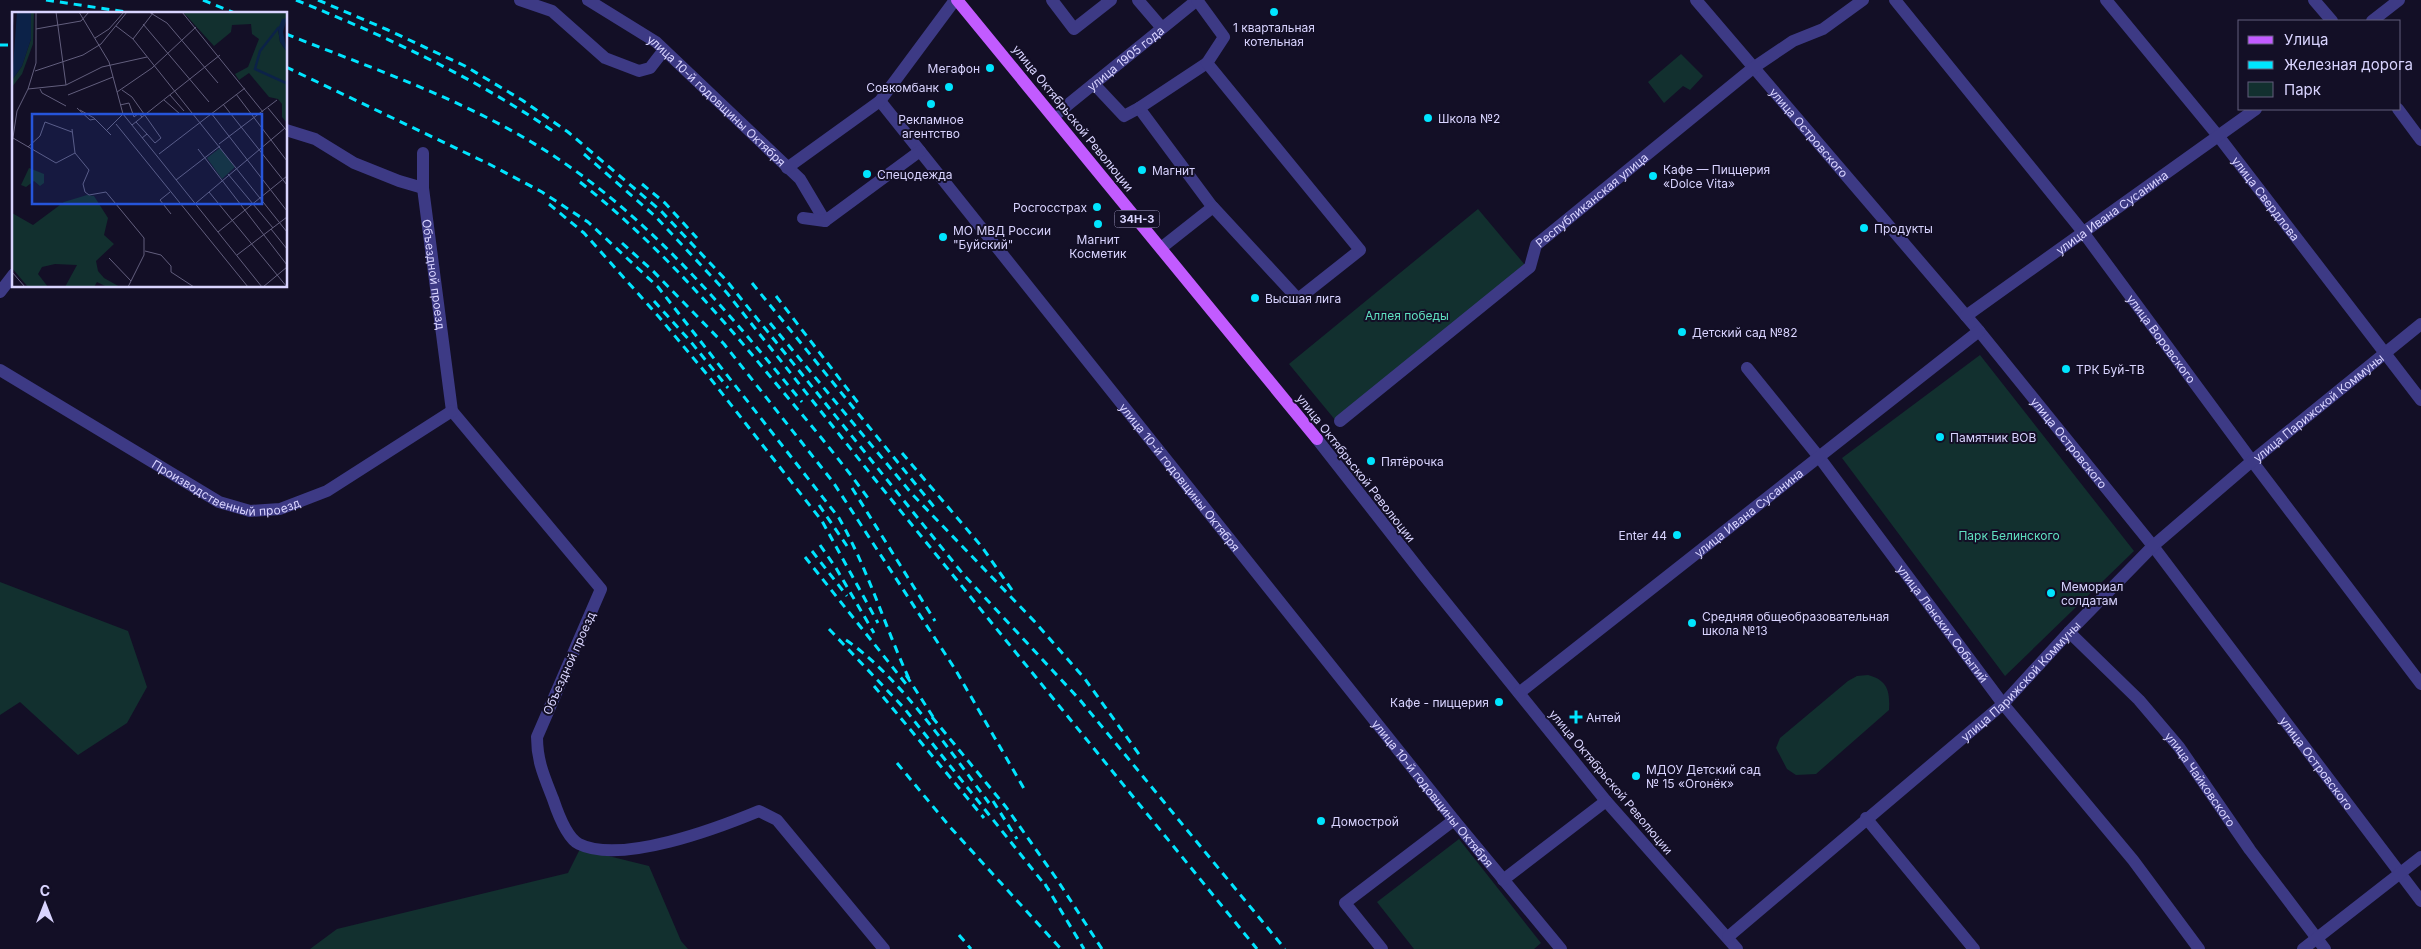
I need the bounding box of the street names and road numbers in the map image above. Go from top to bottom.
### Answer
street label: улица 1905 года [1084,22,1167,94]
street label: улица 10-й годовщины Октября [645,31,789,169]
street label: улица Октябрьской Революции [1009,42,1137,194]
street label: улица Островского [1767,84,1852,180]
street label: Республиканская улица [1532,149,1651,250]
street label: улица Свердлова [2229,153,2303,244]
street label: улица Ивана Сусанина [2053,167,2171,257]
road number: 34Н-3 [1114,210,1160,228]
street label: Объездной проезд [420,218,449,331]
street label: улица Воровского [2124,291,2199,386]
street label: улица Парижской Коммуны [2250,350,2387,465]
street label: улица Октябрьской Революции [1293,391,1419,545]
street label: улица Островского [2028,394,2111,491]
street label: улица 10-й годовщины Октября [1116,400,1244,554]
street label: Производственный проезд [149,456,303,519]
street label: улица Ивана Сусанина [1691,465,1806,560]
street label: улица Ленских Событий [1894,562,1992,685]
street label: Объездной проезд [540,609,599,717]
street label: улица Парижской Коммуны [1957,618,2083,744]
street label: улица Октябрьской Революции [1546,707,1676,857]
street label: улица Островского [2277,713,2357,813]
street label: улица 10-й годовщины Октября [1369,716,1497,870]
street label: улица Чайковского [2162,729,2239,829]

